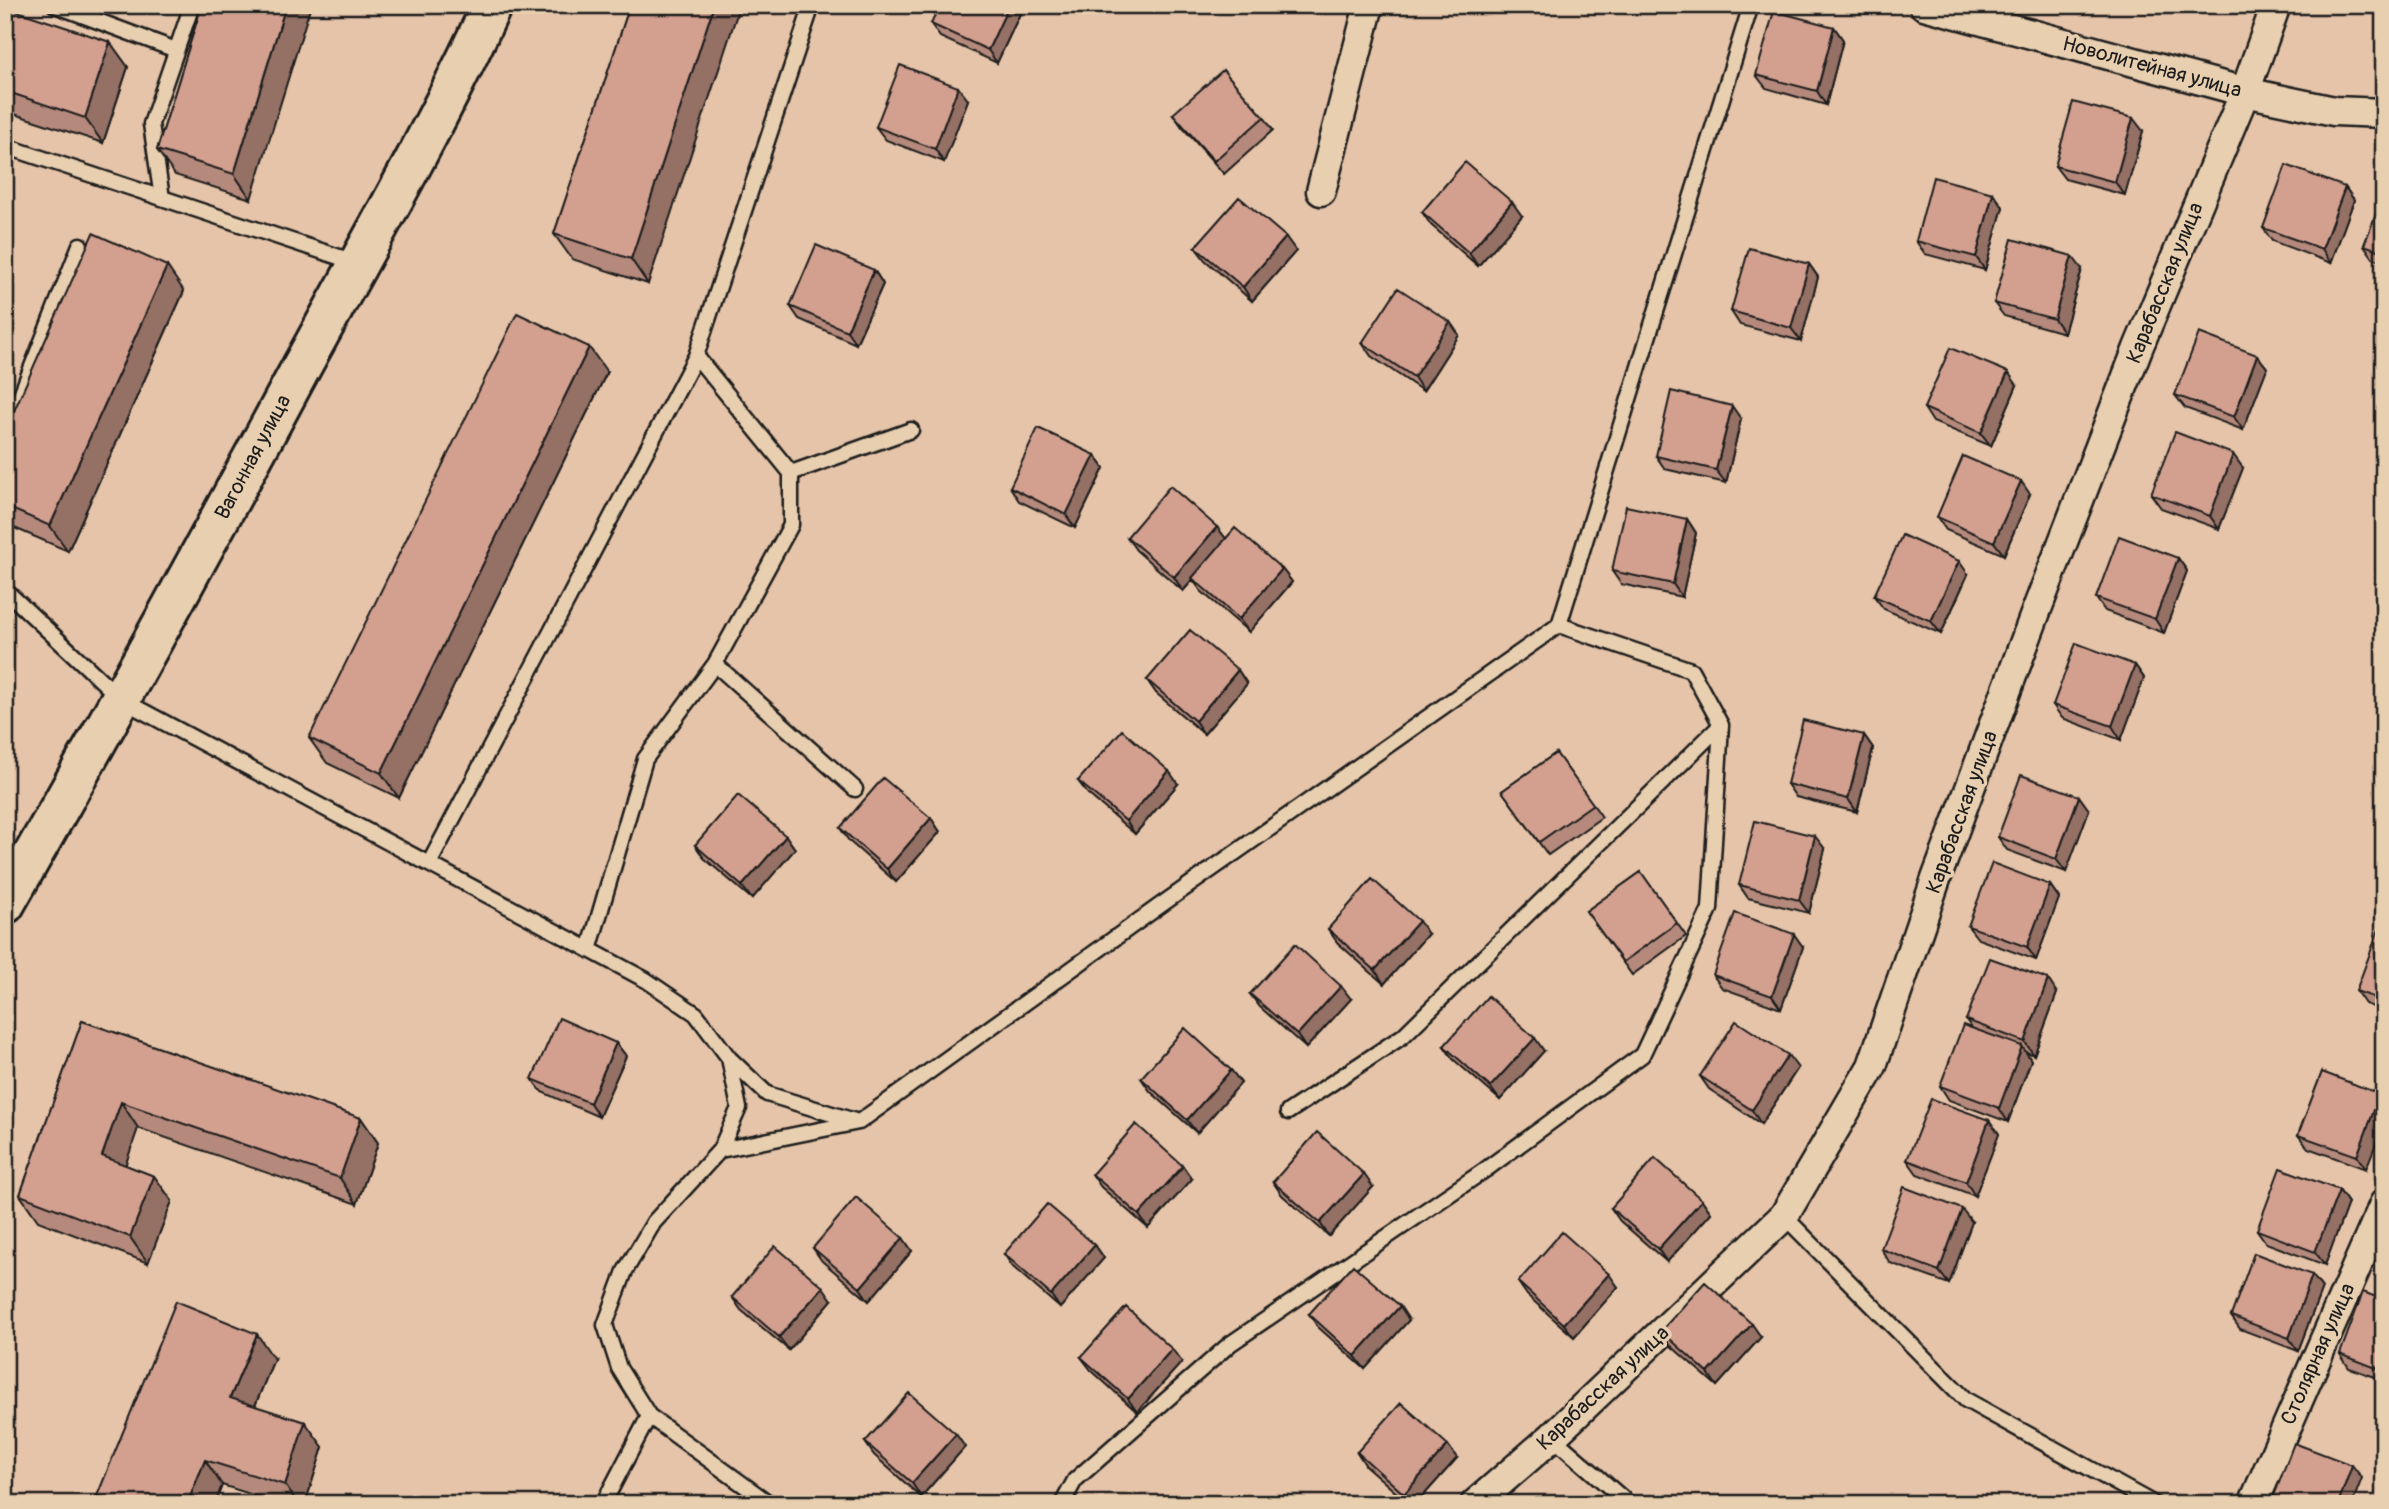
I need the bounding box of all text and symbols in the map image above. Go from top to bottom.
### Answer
street label: Новолитейная улица [2059,30,2245,104]
street label: Карабасская улица [2120,199,2210,367]
street label: Вагонная улица [209,390,297,524]
street label: Карабасская улица [1920,727,2004,897]
street label: Столярная улица [2275,1279,2361,1429]
street label: Карабасская улица [1531,1320,1675,1456]

